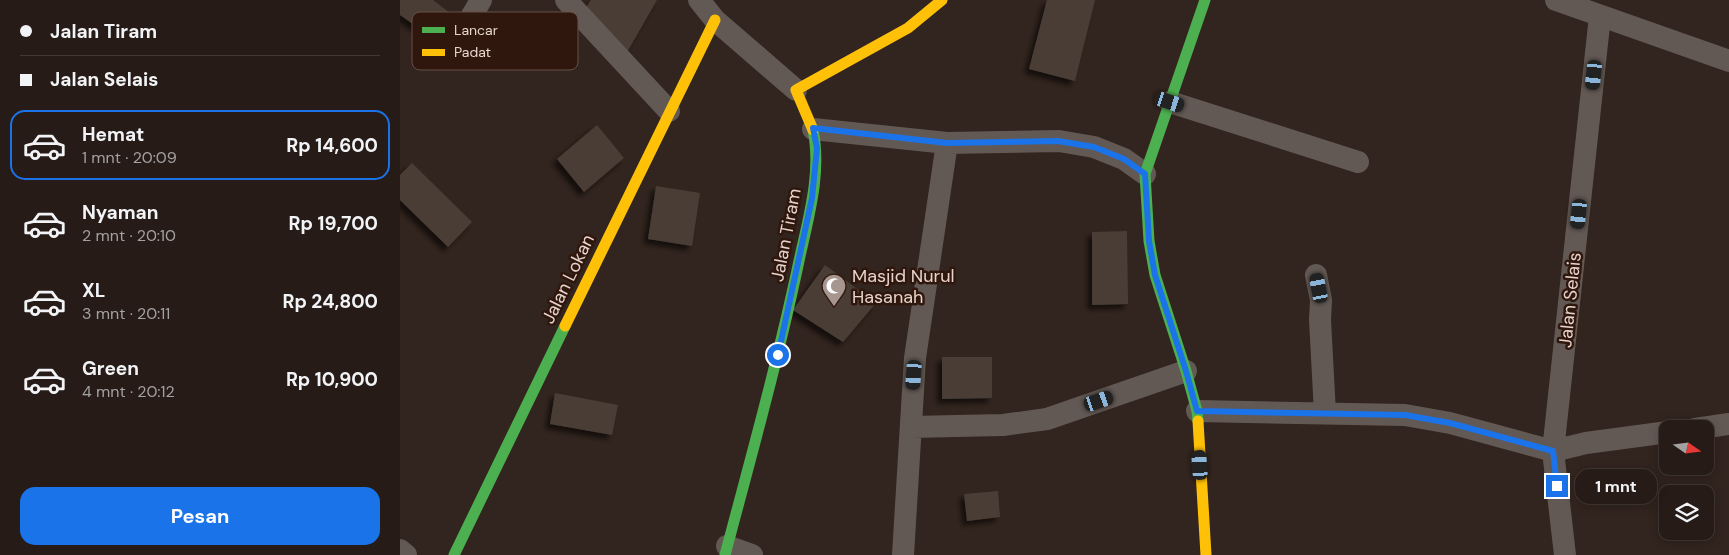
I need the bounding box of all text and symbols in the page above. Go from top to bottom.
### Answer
legend [412,12,578,70]
text: Jalan Tiram [50,19,157,44]
text: Lancar [454,21,498,39]
text: Padat [454,43,491,61]
car [1584,59,1603,91]
text: Jalan Selais [50,67,158,92]
car [1153,90,1186,114]
text: Hemat [82,122,144,147]
icon: car [22,123,67,168]
text: Rp 14,600 [286,133,378,158]
text: 1 mnt · 20:09 [82,147,177,168]
street label: Jalan Tiram [765,186,807,284]
car [1569,198,1588,230]
text: Nyaman [82,200,158,225]
icon: car [22,201,67,246]
text: Rp 19,700 [289,211,378,236]
text: 2 mnt · 20:10 [82,225,176,246]
street label: Jalan Lokan [536,230,600,328]
street label: Jalan Selais [1553,251,1587,349]
place label: Masjid Nurul Hasanah [852,264,954,309]
car [1308,272,1329,304]
mosque icon: Masjid Nurul Hasanah [821,273,847,307]
text: XL [82,278,105,303]
icon: car [22,279,67,324]
text: Rp 24,800 [282,289,378,314]
text: 3 mnt · 20:11 [82,303,170,324]
route start [767,344,789,366]
text: Green [82,356,139,381]
icon: car [22,357,67,402]
car [905,360,922,390]
text: Rp 10,900 [286,367,378,392]
text: 4 mnt · 20:12 [82,381,175,402]
car [1082,389,1115,413]
north arrow [1659,420,1714,475]
map controls [1659,420,1714,540]
car [1191,450,1208,480]
callout: 1 mnt [1574,468,1657,504]
route end [1546,475,1568,497]
text: 1 mnt [1595,476,1637,497]
button: layers [1659,485,1714,540]
button: Pesan [20,487,380,545]

